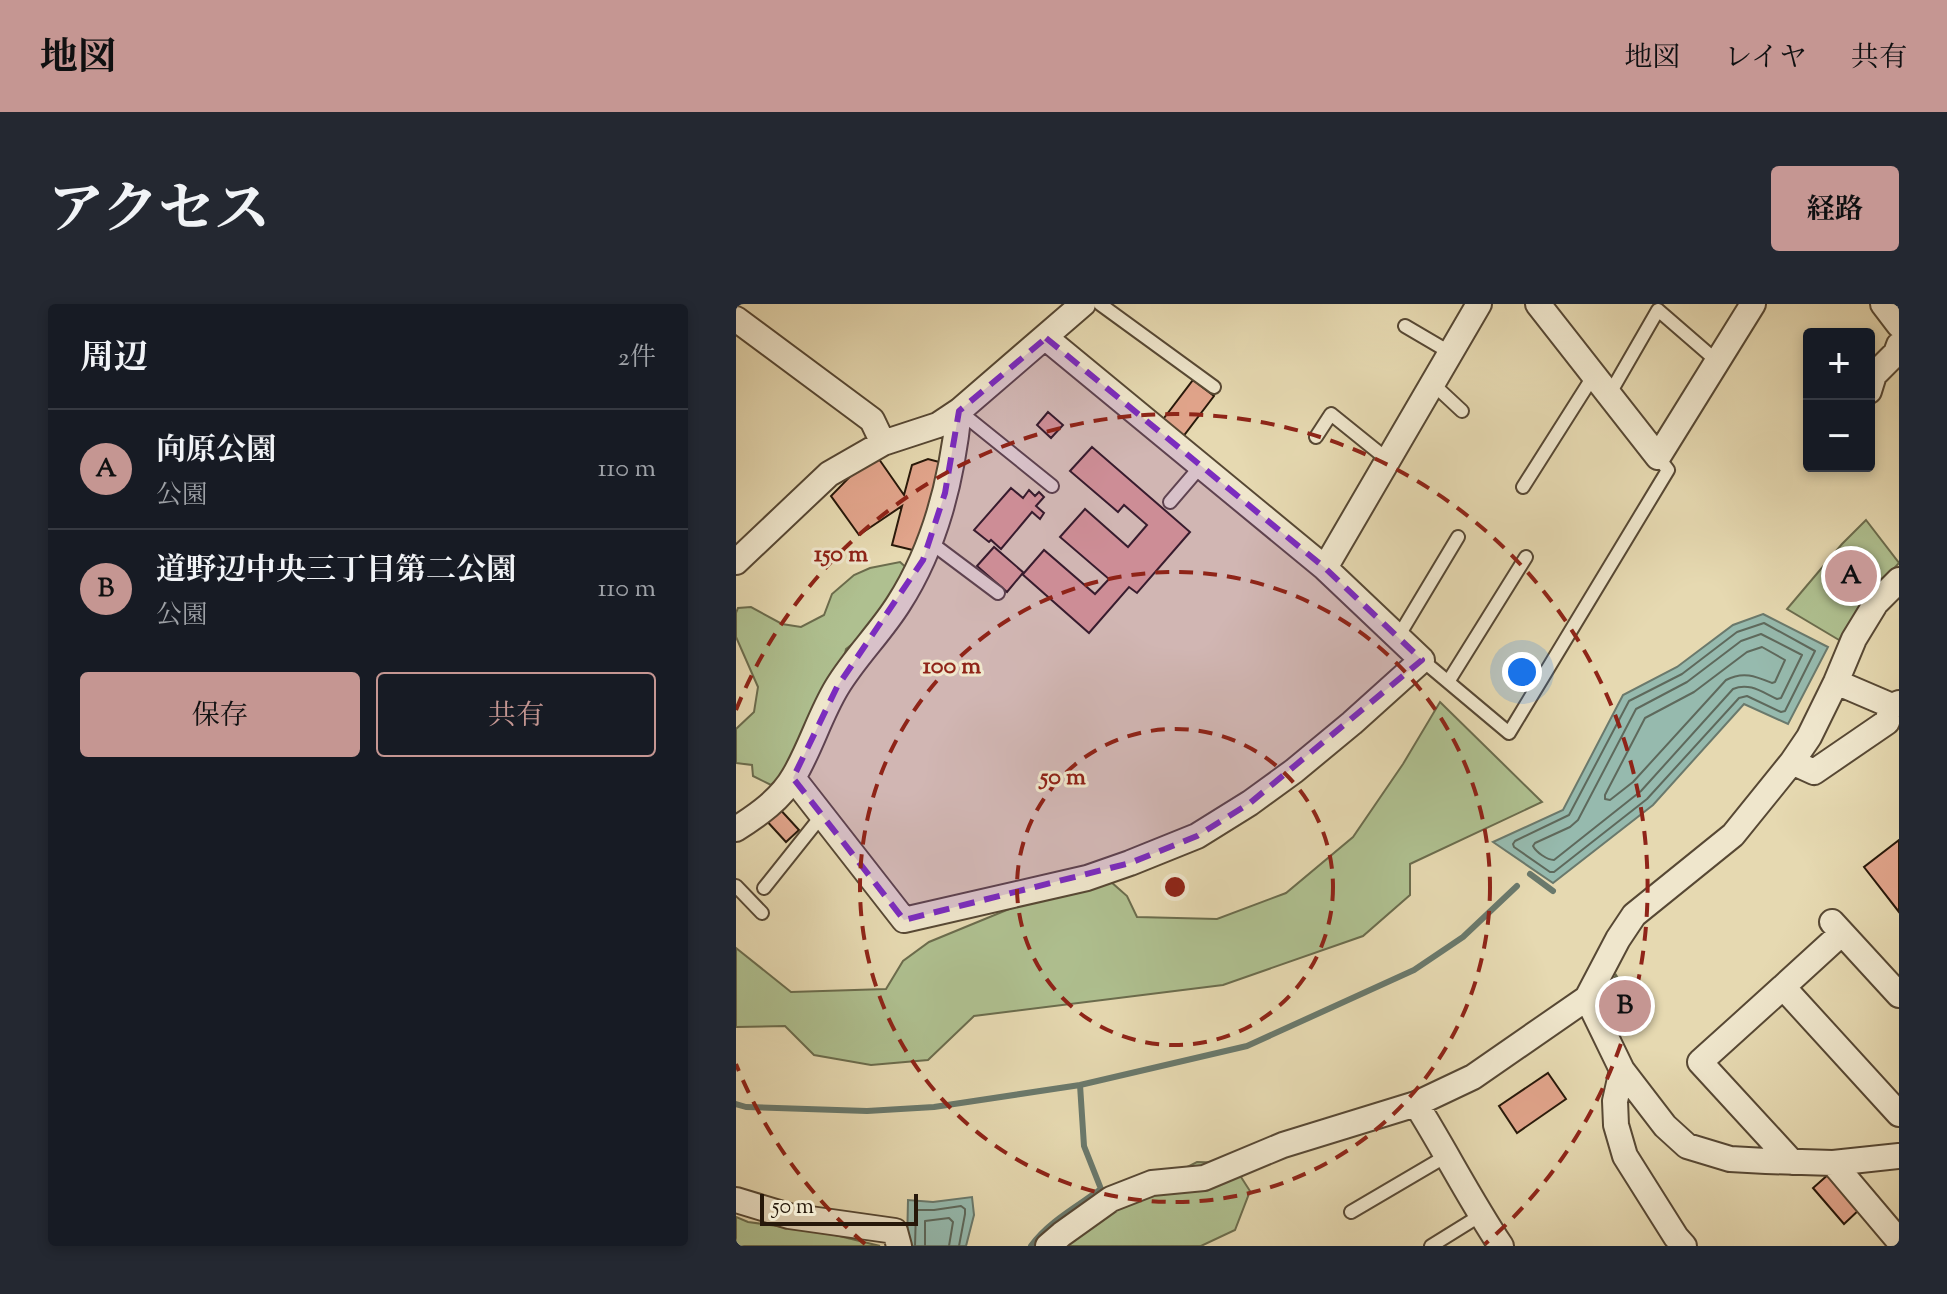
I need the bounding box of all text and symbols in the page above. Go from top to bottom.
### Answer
text: 地図 [40,33,116,87]
text: 地図 [1624,39,1680,79]
text: レイヤ [1724,39,1807,79]
text: 共有 [1851,39,1907,79]
button: 経路 [1771,166,1899,251]
text: アクセス [48,173,270,254]
map controls [1803,328,1875,472]
button: + [1803,328,1875,400]
text: 周辺 [80,335,148,384]
text: 2件 [618,340,656,377]
button: − [1803,400,1875,472]
text: 向原公園 [156,430,276,473]
text: A [95,451,117,488]
text: 110 m [598,451,656,488]
text: 公園 [156,478,208,515]
text: 150 m [814,538,868,572]
pin: A [1825,546,1877,606]
text: 道野辺中央三丁目第二公園 [156,550,516,593]
text: B [98,571,114,608]
text: 110 m [598,571,656,608]
text: 公園 [156,598,208,635]
text: 100 m [923,650,981,684]
your location [1502,652,1542,692]
button: 保存 [80,672,360,757]
button: 共有 [376,672,656,757]
text: 50 m [1038,761,1086,795]
centre of rings [1161,873,1189,901]
pin: B [1599,976,1651,1036]
scale bar [760,1190,918,1226]
text: 50 m [772,1192,814,1224]

